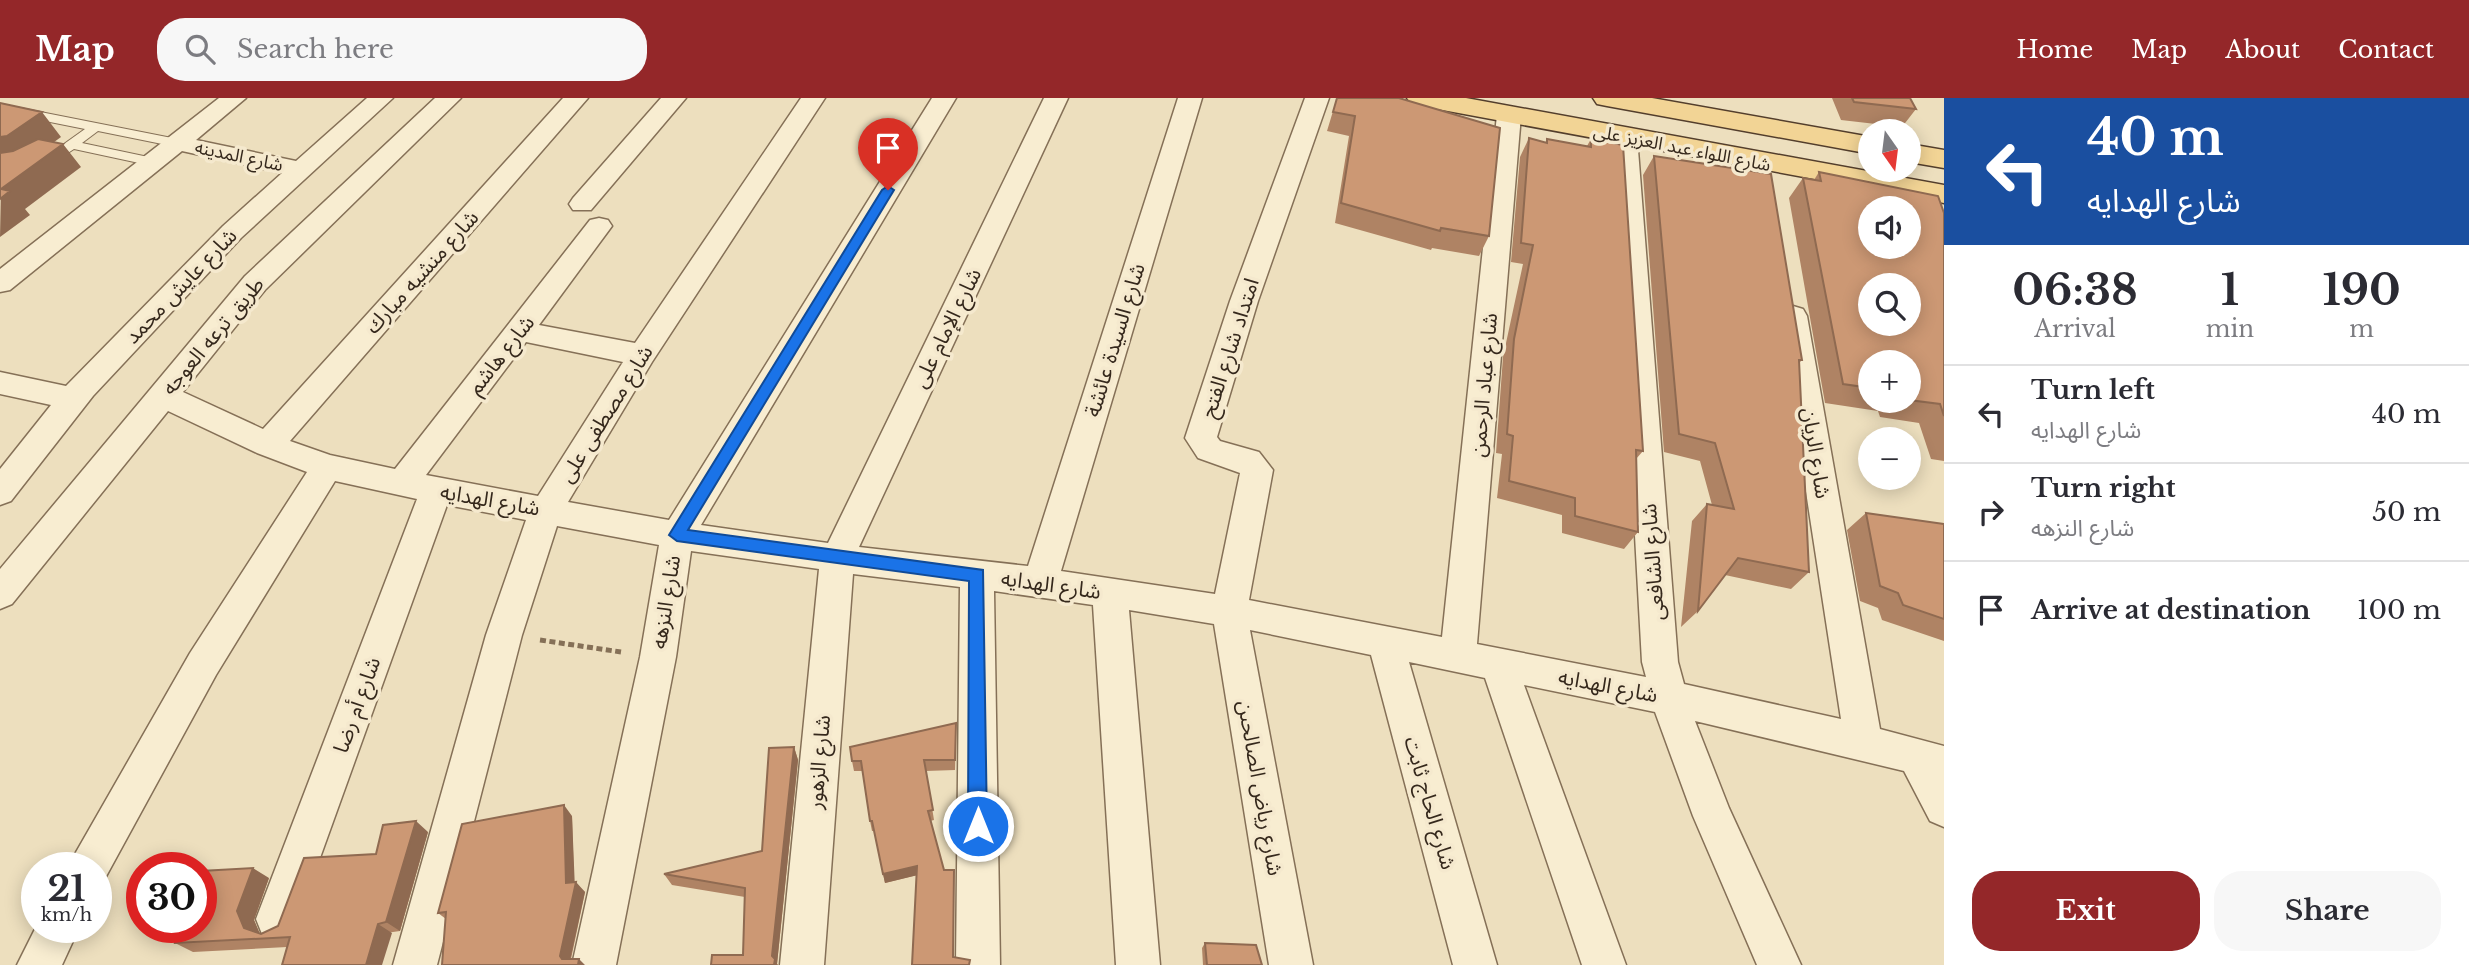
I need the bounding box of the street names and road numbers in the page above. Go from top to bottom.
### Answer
street label: شارع اللواء عبد العزيز على [1591,120,1773,179]
street label: شارع المدينه [192,136,285,179]
street label: شارع منشيه مبارك [360,205,486,340]
street label: شارع عايش محمد [119,223,244,350]
street label: شارع السيدة عائشة [1079,260,1153,421]
street label: شارع الإمام على [907,264,990,393]
street label: طريق ترعه العوجه [156,272,270,400]
street label: امتداد شارع الفتح [1195,275,1267,422]
street label: شارع هاشم [462,310,542,401]
street label: شارع عباد الرحمن [1465,312,1505,458]
street label: شارع مصطفى على [553,341,660,489]
street label: شارع الريان [1794,406,1836,501]
street label: شارع الهدايه [438,478,542,524]
street label: شارع الشافعى [1636,503,1672,621]
street label: شارع النزهه [646,553,688,651]
street label: شارع الهدايه [999,565,1103,607]
street label: شارع أم رضا [328,653,389,758]
street label: شارع الهدايه [1556,664,1660,710]
street label: شارع رياض الصالحىن [1230,698,1288,878]
street label: شارع الزهور [802,714,838,811]
street label: شارع الحاج ثابت [1397,733,1461,873]

